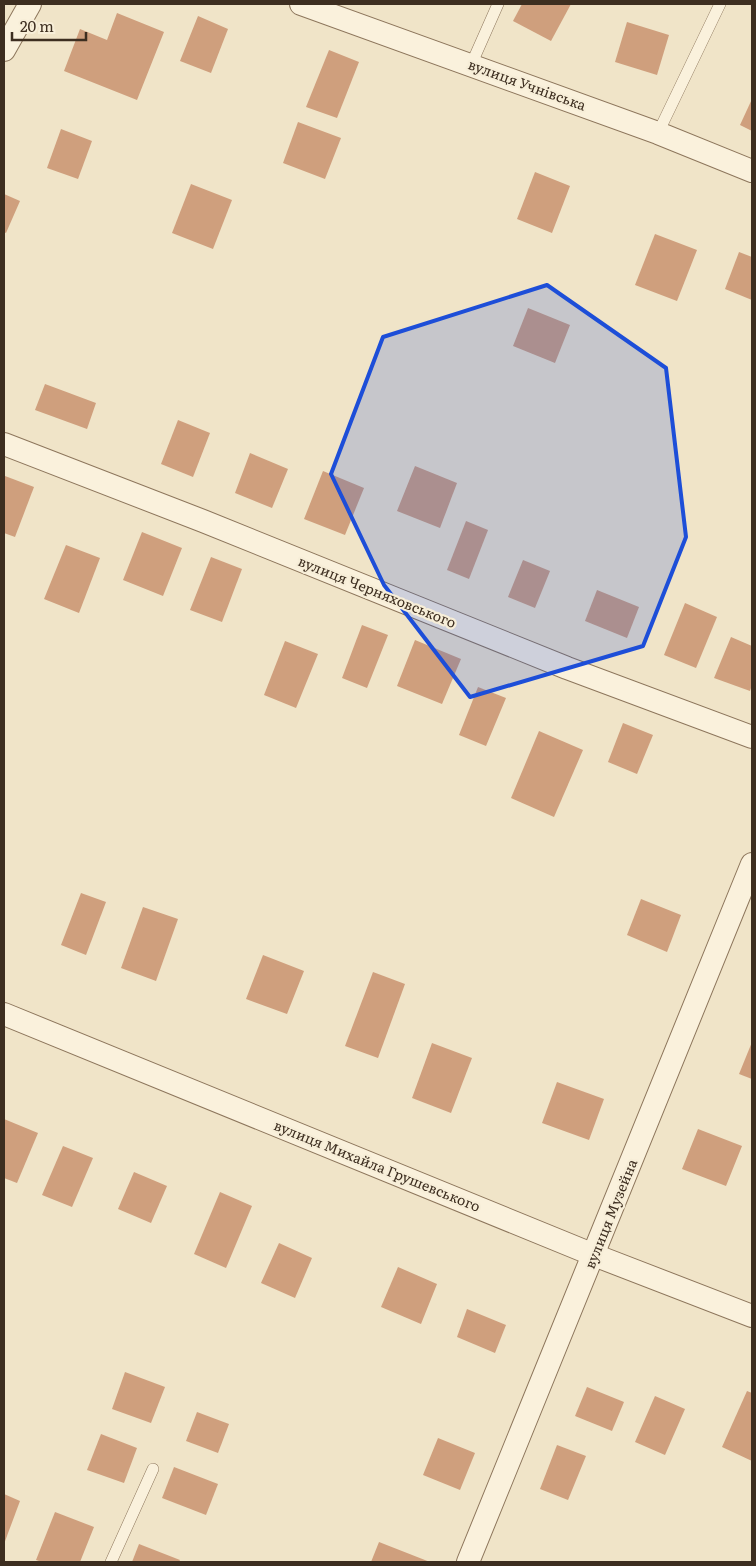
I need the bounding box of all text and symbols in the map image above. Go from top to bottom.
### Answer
scale bar [12,10,86,42]
text: 20 m [20,14,54,37]
street label: вулиця Учнівська [466,53,590,115]
street label: вулиця Черняховського [295,550,459,632]
street label: вулиця Михайла Грушевського [271,1114,484,1216]
street label: вулиця Музейна [579,1155,641,1272]

